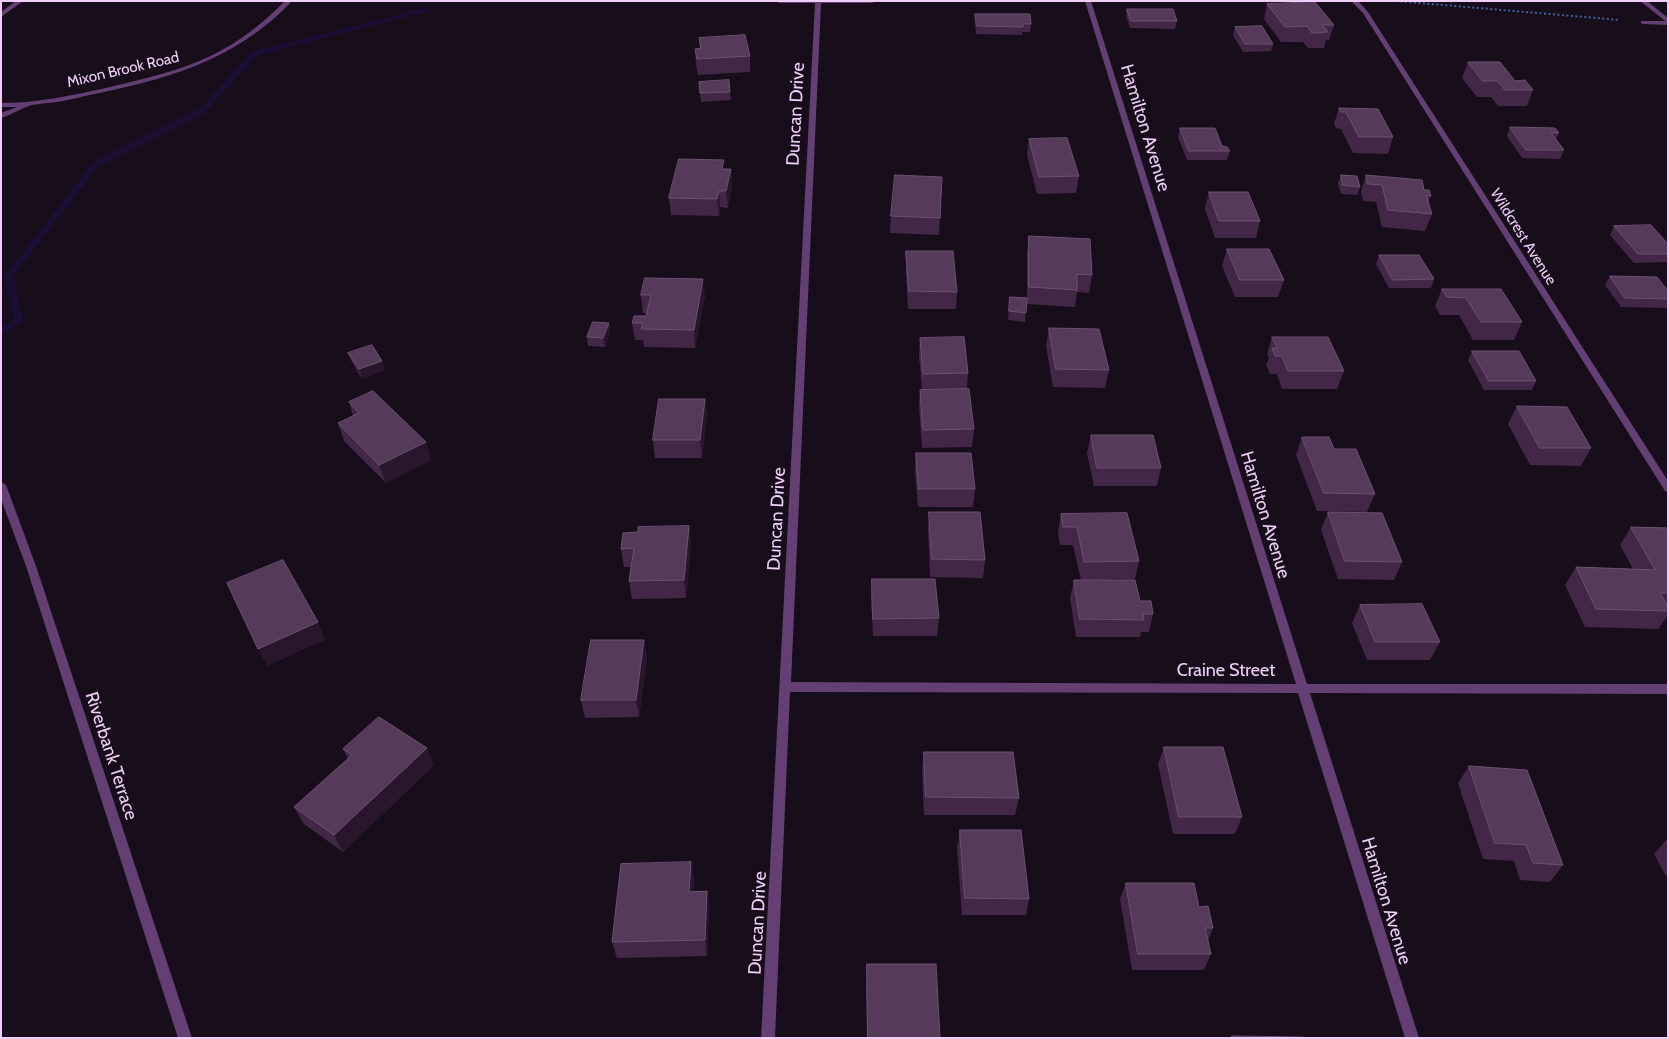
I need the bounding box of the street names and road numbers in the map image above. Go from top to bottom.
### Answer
street label: Mixon Brook Road [65,48,181,92]
street label: Duncan Drive [782,62,810,166]
street label: Hamilton Avenue [1115,62,1175,194]
street label: Wildcrest Avenue [1486,185,1560,289]
street label: Hamilton Avenue [1235,449,1295,581]
street label: Duncan Drive [763,467,791,571]
street label: Craine Street [1177,660,1275,682]
street label: Riverbank Terrace [80,689,142,823]
street label: Hamilton Avenue [1356,835,1416,967]
street label: Duncan Drive [744,871,772,975]

